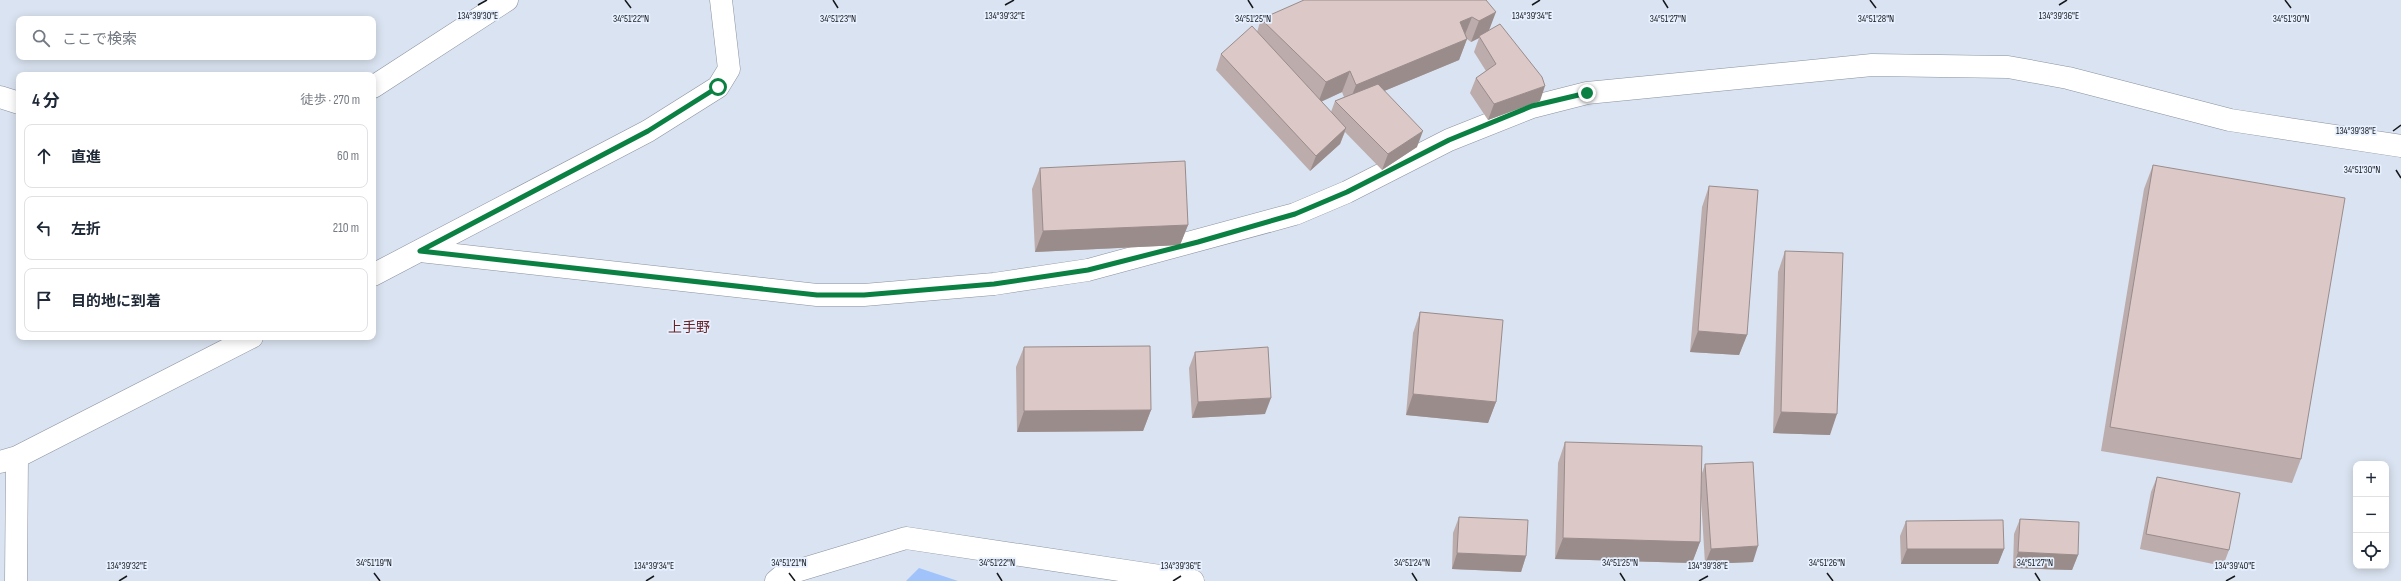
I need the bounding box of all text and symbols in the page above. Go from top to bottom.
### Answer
text: 134°39'30"E [458,10,498,22]
text: 134°39'32"E [985,10,1025,22]
text: 134°39'34"E [1512,10,1552,22]
text: 134°39'36"E [2039,10,2079,22]
text: 34°51'22"N [613,13,649,25]
text: 34°51'23"N [820,13,856,25]
text: 34°51'25"N [1235,13,1271,25]
text: 34°51'27"N [1650,13,1686,25]
text: 34°51'28"N [1858,13,1894,25]
text: 34°51'30"N [2273,13,2309,25]
search box [16,16,376,60]
icon: search [30,27,52,49]
text: ここで検索 [62,30,137,49]
route start [709,78,727,96]
route end [1578,84,1596,102]
text: 4 分 [32,91,60,111]
text: 徒歩 · 270 m [301,92,360,108]
text: 134°39'38"E [2336,125,2376,137]
icon: ahead [33,145,55,167]
text: 直進 [71,148,101,167]
text: 60 m [337,148,359,164]
text: 34°51'30"N [2344,164,2380,176]
icon: left [33,217,55,239]
text: 左折 [71,220,101,239]
text: 210 m [333,220,359,236]
icon: arrive [33,289,55,311]
text: 目的地に到着 [71,292,161,311]
district label: 上手野 [668,319,710,336]
map controls [2353,461,2389,569]
button: + [2353,461,2389,497]
button: − [2353,497,2389,533]
button: locate [2353,533,2389,569]
text: 34°51'19"N [356,557,392,569]
text: 34°51'21"N [771,557,807,569]
text: 34°51'22"N [979,557,1015,569]
text: 34°51'24"N [1394,557,1430,569]
text: 34°51'25"N [1602,557,1638,569]
text: 34°51'26"N [1809,557,1845,569]
text: 34°51'27"N [2017,557,2053,569]
text: 134°39'32"E [107,560,147,572]
text: 134°39'34"E [634,560,674,572]
text: 134°39'36"E [1161,560,1201,572]
text: 134°39'38"E [1688,560,1728,572]
text: 134°39'40"E [2215,560,2255,572]

